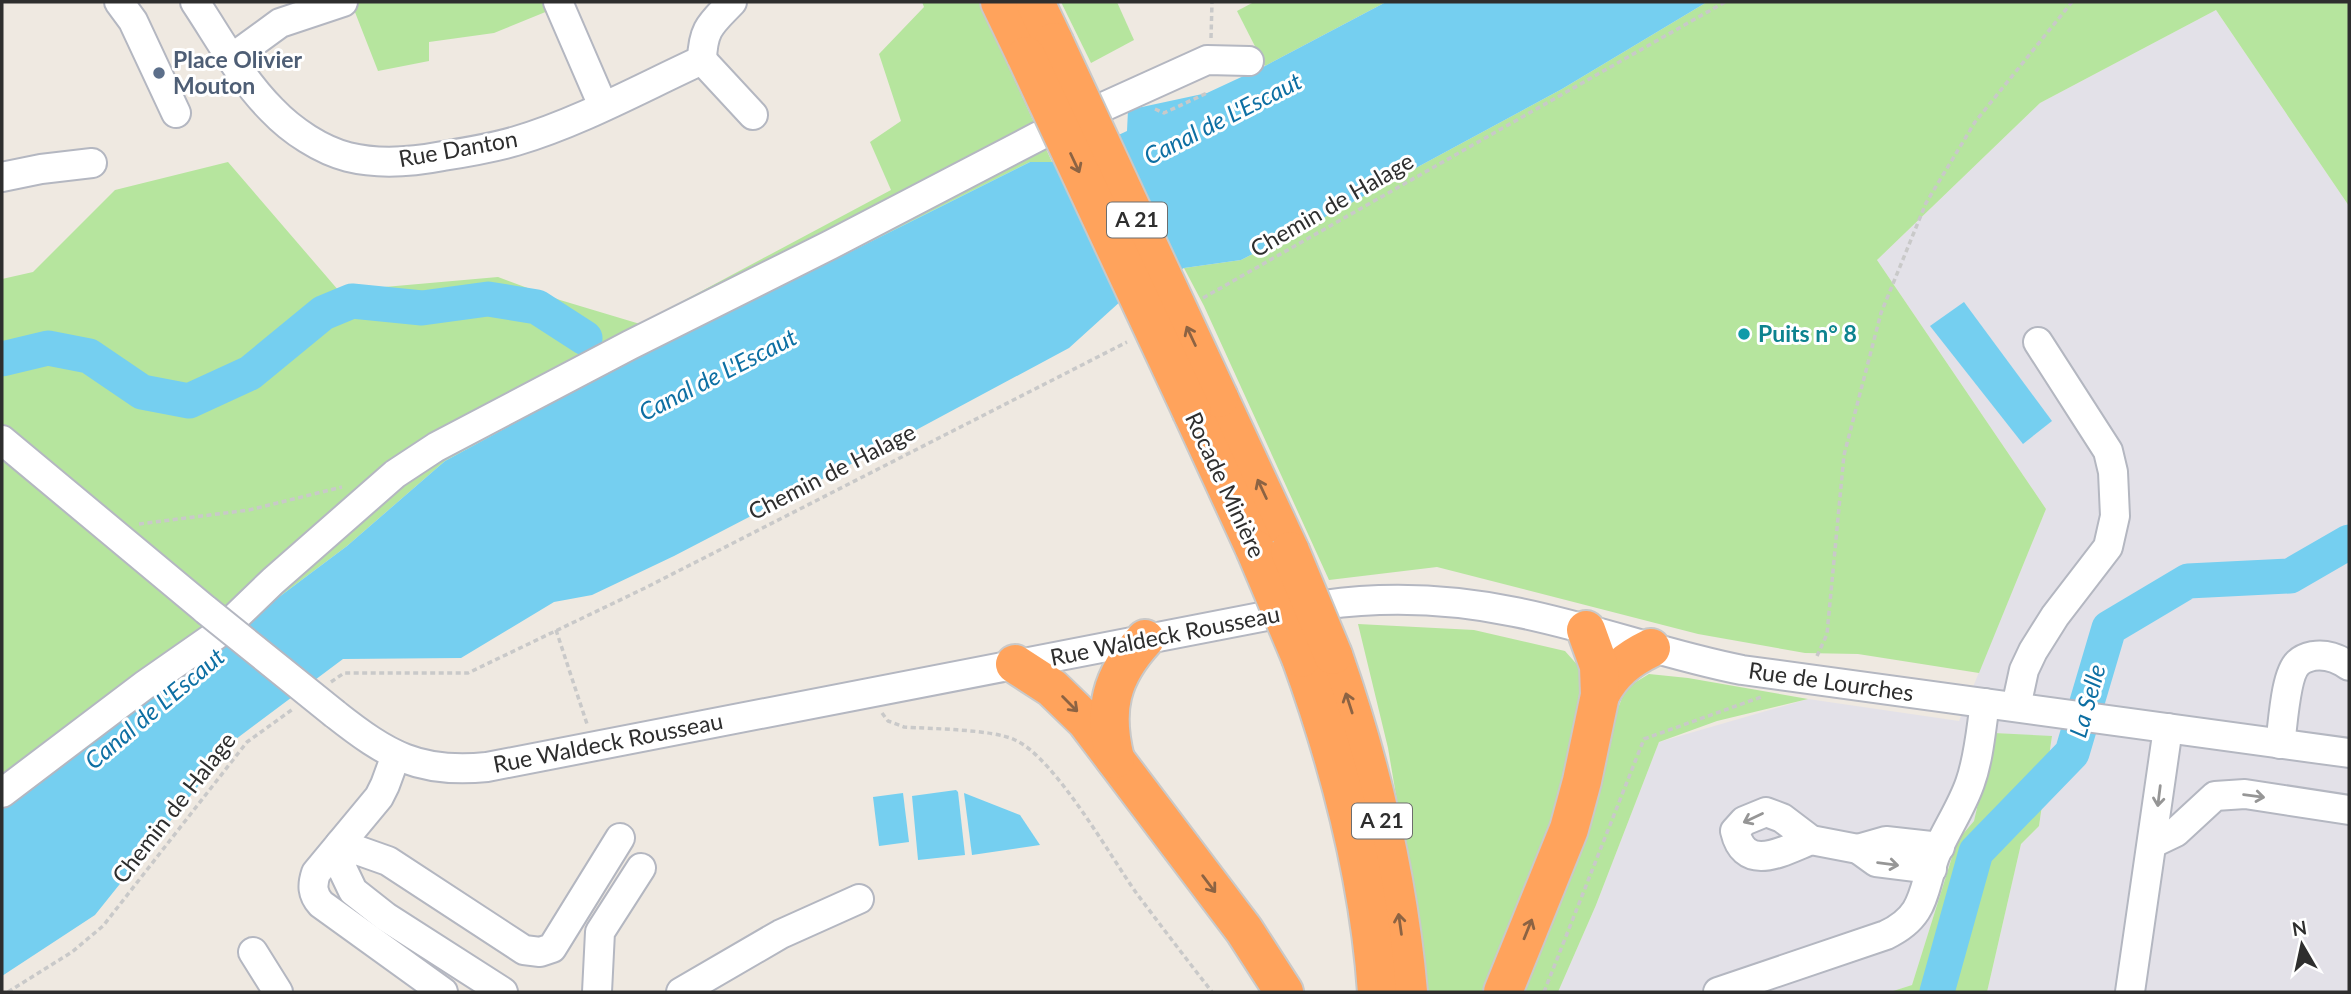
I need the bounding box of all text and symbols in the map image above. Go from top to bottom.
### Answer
place label: Place Olivier Mouton [173,45,303,99]
marker: Place Olivier Mouton [151,65,167,81]
water label: Canal de L'Escaut [1139,65,1307,170]
street label: Rue Danton [396,124,519,172]
street label: Chemin de Halage [1245,146,1418,262]
one-way arrow [1070,152,1083,173]
road number: A 21 [1107,202,1167,238]
place label: Puits n° 8 [1758,319,1857,347]
water label: Canal de L'Escaut [634,321,802,426]
one-way arrow [1183,326,1197,347]
marker: Puits n° 8 [1736,326,1752,342]
street label: Rocade Minière [1180,407,1272,562]
street label: Chemin de Halage [743,417,920,525]
one-way arrow [1255,479,1268,500]
street label: Rue Waldeck Rousseau [1048,599,1282,671]
water label: Canal de L'Escaut [78,641,230,775]
street label: Rue de Lourches [1747,656,1915,706]
water label: La Selle [2062,661,2111,741]
one-way arrow [1342,692,1355,714]
one-way arrow [1061,695,1078,712]
street label: Rue Waldeck Rousseau [491,706,725,778]
street label: Chemin de Halage [106,726,241,888]
one-way arrow [2152,784,2165,807]
one-way arrow [2242,790,2264,803]
road number: A 21 [1352,804,1412,838]
one-way arrow [1743,812,1764,825]
one-way arrow [1877,857,1899,870]
one-way arrow [1201,874,1216,893]
north arrow [2267,910,2337,980]
one-way arrow [1393,914,1406,936]
text: N [2290,915,2308,940]
one-way arrow [1522,919,1535,940]

